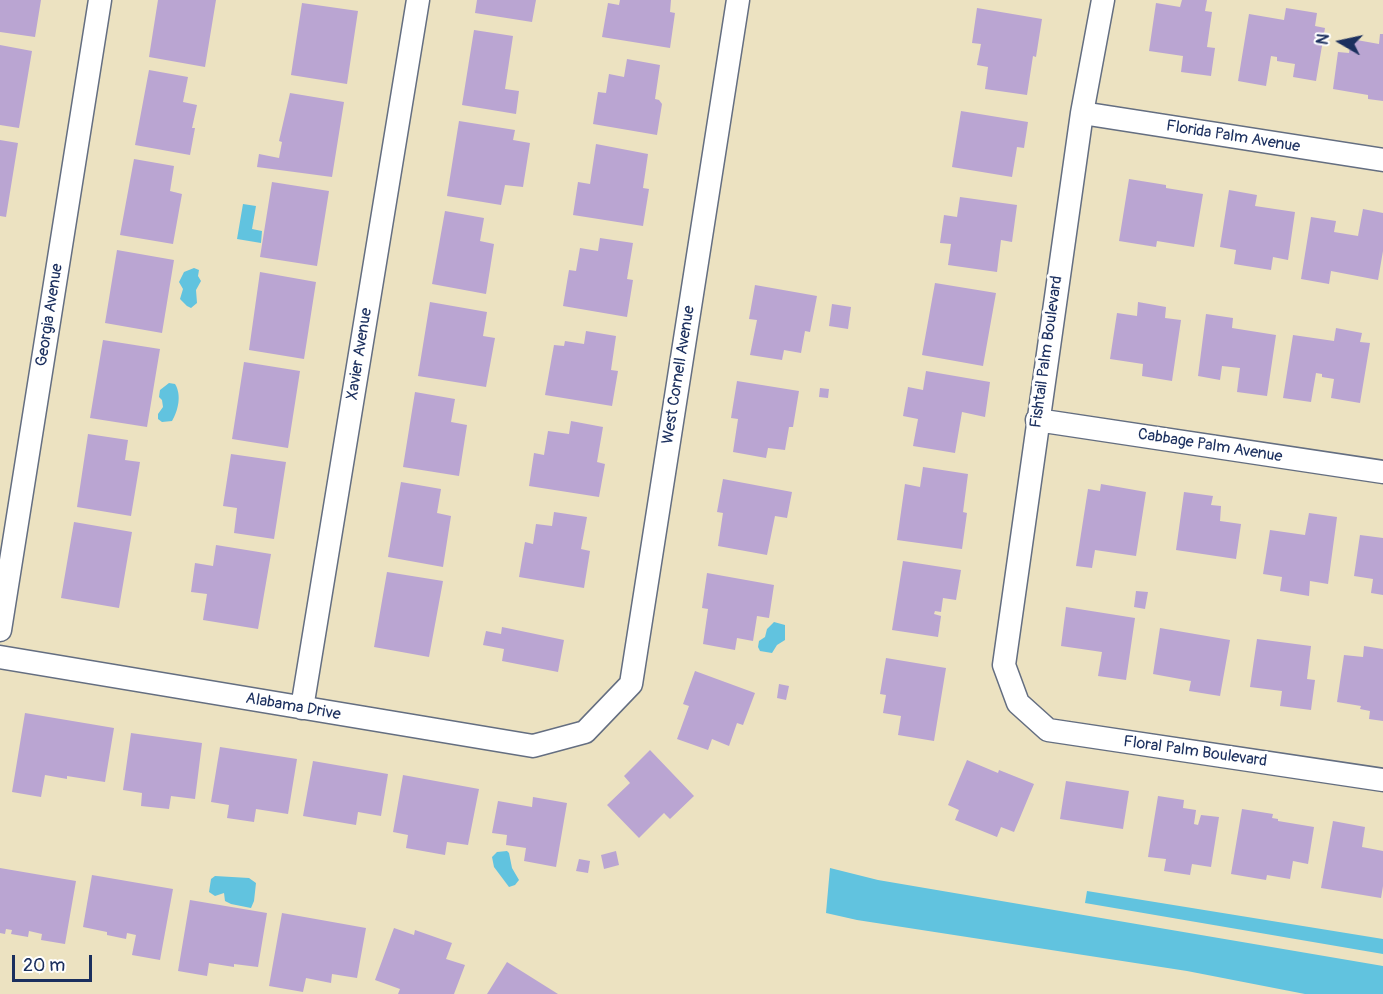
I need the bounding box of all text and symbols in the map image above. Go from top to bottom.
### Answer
north arrow [1311,12,1371,72]
text: N [1312,32,1334,46]
street label: Florida Palm Avenue [1165,117,1301,157]
street label: Georgia Avenue [32,262,68,368]
street label: Fishtail Palm Boulevard [1027,275,1067,429]
street label: West Cornell Avenue [659,304,699,446]
street label: Xavier Avenue [343,307,377,401]
street label: Cabbage Palm Avenue [1136,425,1284,467]
street label: Alabama Drive [244,689,342,725]
street label: Floral Palm Boulevard [1122,732,1268,772]
scale bar [15,943,94,981]
text: 20 m [23,954,65,977]

